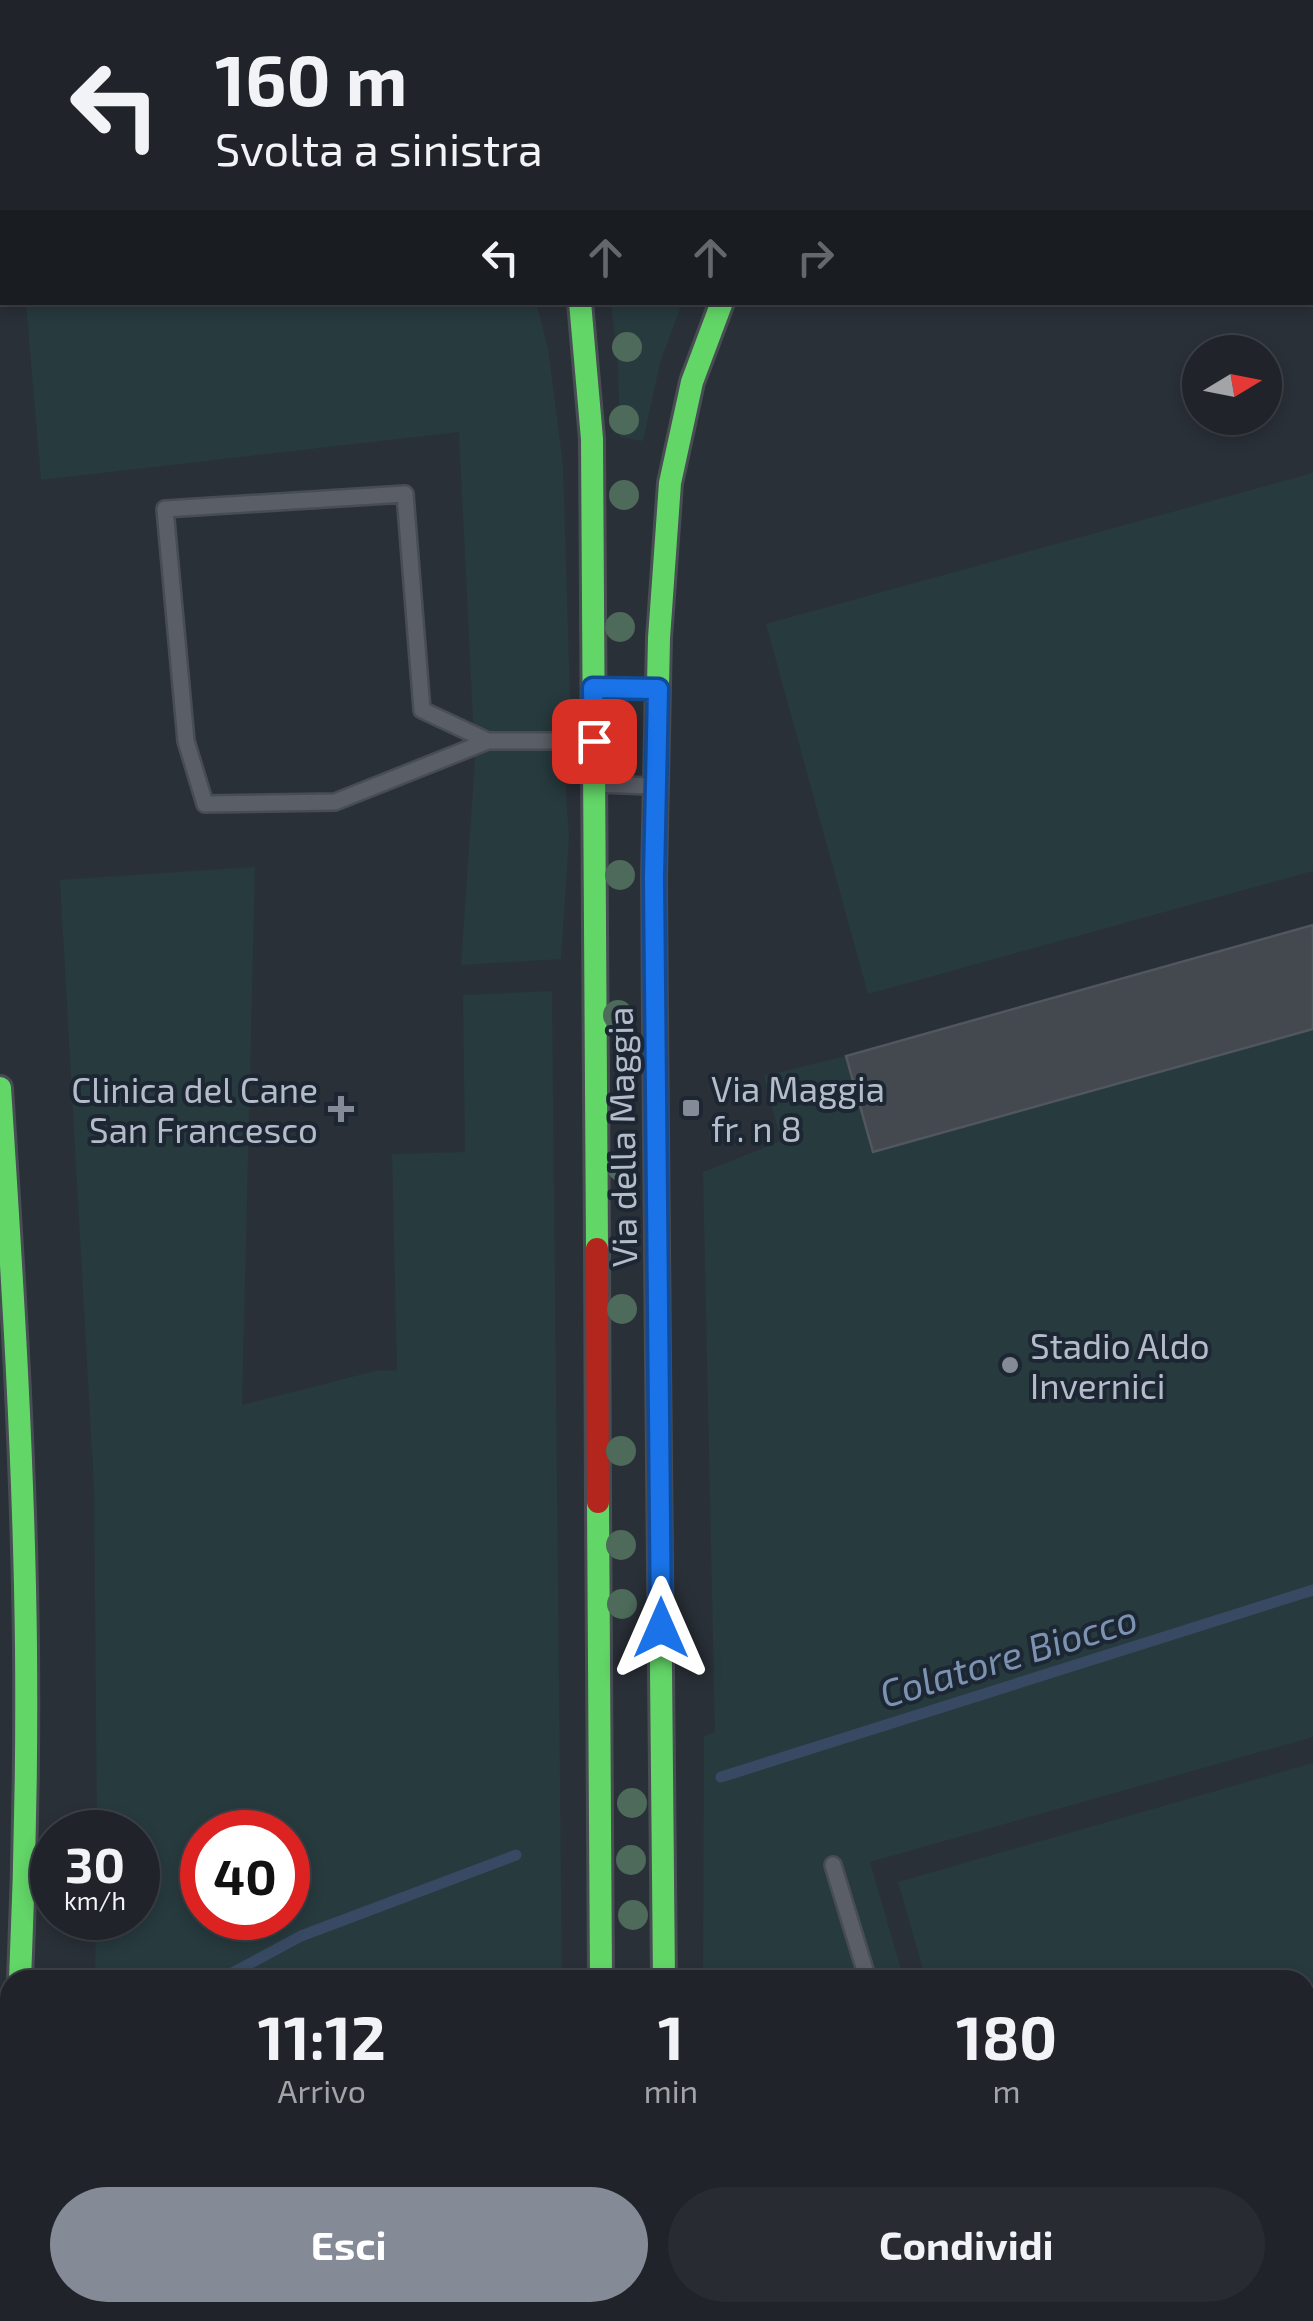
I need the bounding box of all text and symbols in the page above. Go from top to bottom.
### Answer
text: 160 m [215,36,408,120]
icon: left [50,40,180,170]
text: Svolta a sinistra [215,121,543,175]
icon: left [473,230,528,285]
icon: ahead [578,230,633,285]
icon: ahead [683,230,738,285]
icon: right [788,230,843,285]
north arrow [1182,335,1282,435]
map controls [1182,335,1282,435]
pin [552,699,637,784]
icon: arrive [567,714,622,769]
street label: Via della Maggia [598,1006,644,1268]
place label: Via Maggia fr. n 8 [711,1067,885,1149]
place label: Clinica del Cane San Francesco [71,1068,318,1150]
marker: Clinica del Cane San Francesco [328,1096,354,1122]
marker: Via Maggia fr. n 8 [680,1097,702,1119]
place label: Stadio Aldo Invernici [1030,1324,1210,1406]
marker: Stadio Aldo Invernici [999,1354,1021,1376]
position arrow [609,1576,713,1680]
water label: Colatore Biocco [874,1594,1142,1716]
speed limit sign: 40 [180,1810,310,1940]
text: 30 [65,1833,125,1893]
text: km/h [64,1885,126,1915]
text: 11:12 [258,2000,386,2072]
text: 1 [658,2000,684,2072]
text: 180 [956,2000,1057,2072]
text: Arrivo [278,2071,366,2109]
text: min [644,2071,698,2109]
text: m [993,2071,1021,2109]
button: Esci [50,2187,648,2302]
button: Condividi [668,2187,1265,2302]

